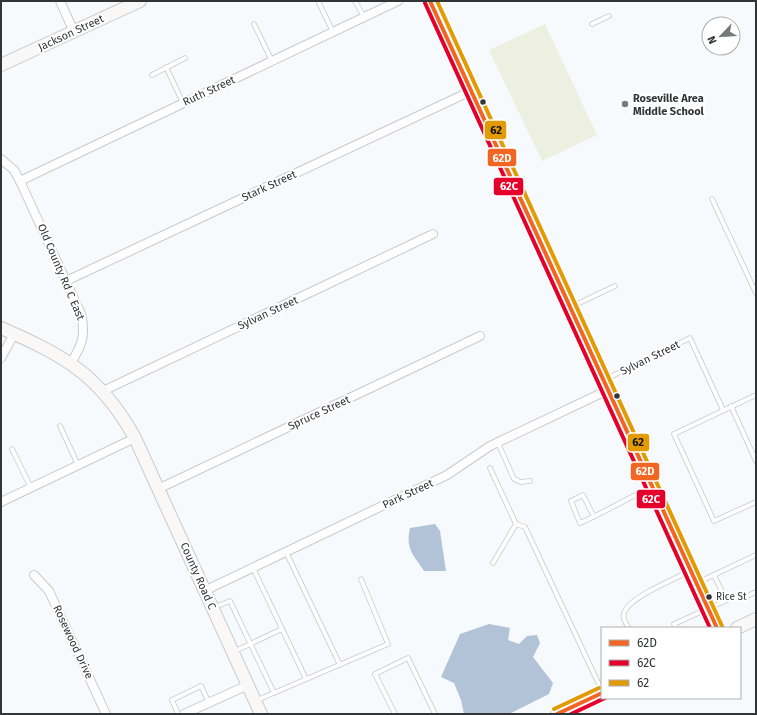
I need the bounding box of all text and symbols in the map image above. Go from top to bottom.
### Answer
street label: Jackson Street [36,12,106,54]
north arrow [701,16,741,56]
text: N [705,34,720,46]
street label: Ruth Street [181,73,237,109]
place label: Roseville Area Middle School [633,92,705,118]
unlabelled marker [478,97,488,107]
marker: Roseville Area Middle School [620,99,630,109]
line badge: 62 [484,120,507,140]
text: 62 [490,124,502,137]
line badge: 62D [487,148,517,167]
text: 62D [493,152,511,165]
street label: Stark Street [240,168,298,204]
line badge: 62C [493,177,524,196]
text: 62C [500,180,519,193]
street label: Old County Rd C East [35,222,87,322]
street label: Sylvan Street [236,293,300,333]
street label: Sylvan Street [618,338,682,378]
unlabelled marker [612,391,622,401]
street label: Spruce Street [286,393,352,433]
line badge: 62 [627,433,650,452]
text: 62 [632,436,644,449]
line badge: 62D [630,462,660,481]
text: 62D [636,465,654,478]
street label: Park Street [381,477,435,511]
line badge: 62C [636,489,666,509]
text: 62C [642,493,661,506]
street label: County Road C [177,541,219,611]
place label: Rice St [716,591,747,603]
marker: Rice St [704,592,714,602]
street label: Rosewood Drive [50,603,96,681]
legend [601,627,741,699]
text: 62D [637,636,657,650]
text: 62C [637,656,656,670]
text: 62 [637,676,649,690]

